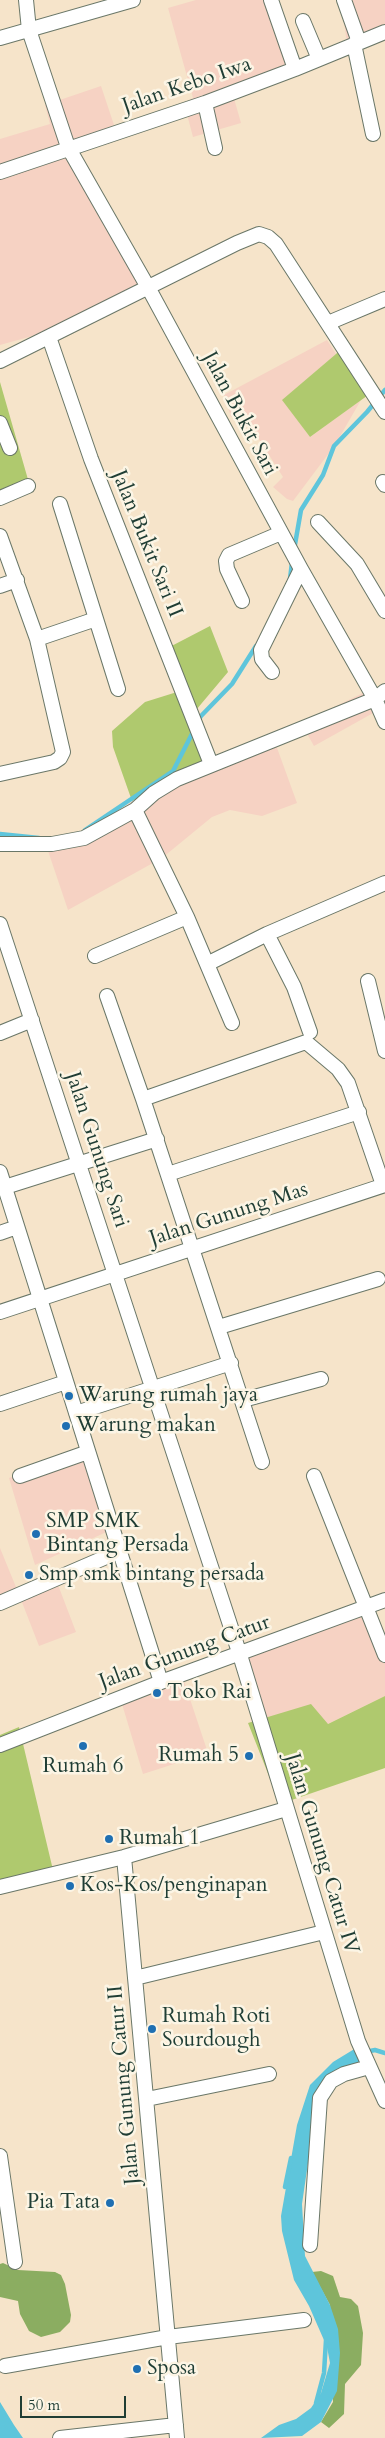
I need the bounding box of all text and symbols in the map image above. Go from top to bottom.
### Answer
street label: Jalan Kebo Iwa [119,52,255,120]
street label: Jalan Bukit Sari [196,348,282,480]
street label: Jalan Bukit Sari II [105,467,187,621]
street label: Jalan Gunung Sari [59,1069,133,1231]
street label: Jalan Gunung Mas [147,1178,311,1252]
place label: Warung rumah jaya [79,1383,258,1409]
marker: Warung rumah jaya [63,1390,75,1402]
place label: Warung makan [76,1413,216,1439]
marker: Warung makan [60,1420,72,1432]
place label: SMP SMK Bintang Persada [46,1509,189,1559]
marker: SMP SMK Bintang Persada [30,1528,42,1540]
place label: Smp smk bintang persada [39,1562,265,1588]
marker: Smp smk bintang persada [23,1569,35,1581]
street label: Jalan Gunung Catur [96,1610,274,1696]
place label: Toko Rai [167,1680,252,1706]
marker: Toko Rai [151,1687,163,1699]
marker: Rumah 6 [77,1740,89,1752]
place label: Rumah 5 [158,1743,239,1769]
marker: Rumah 5 [243,1750,255,1762]
street label: Jalan Gunung Catur IV [278,1751,364,1957]
place label: Rumah 6 [43,1754,123,1780]
place label: Rumah 1 [119,1826,200,1852]
marker: Rumah 1 [103,1833,115,1845]
place label: Kos-Kos/penginapan [80,1873,268,1899]
marker: Kos-Kos/penginapan [64,1880,76,1892]
street label: Jalan Gunung Catur II [104,1984,146,2186]
place label: Rumah Roti Sourdough [162,2004,271,2054]
marker: Rumah Roti Sourdough [146,2023,158,2035]
place label: Pia Tata [27,2190,100,2216]
marker: Pia Tata [104,2197,116,2209]
place label: Sposa [147,2356,196,2382]
marker: Sposa [131,2363,143,2375]
scale bar [22,2386,129,2418]
text: 50 m [28,2395,60,2415]

